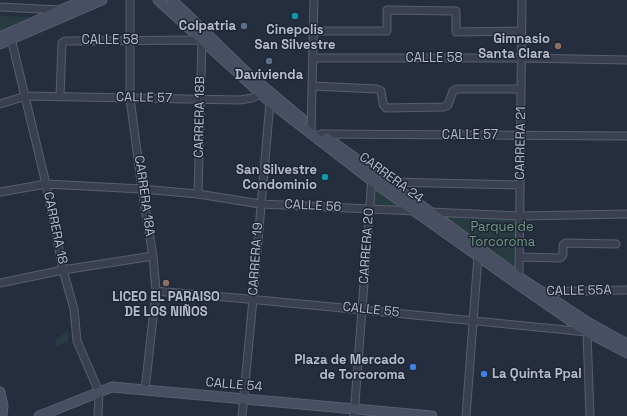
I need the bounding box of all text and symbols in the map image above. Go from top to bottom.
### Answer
marker: Cinepolis San Silvestre [290,11,300,21]
place label: Colpatria [179,18,236,34]
marker: Colpatria [239,21,249,31]
place label: Cinepolis San Silvestre [255,22,335,53]
place label: Gimnasio Santa Clara [478,31,550,62]
street label: CALLE 58 [81,32,139,48]
marker: Gimnasio Santa Clara [553,41,563,51]
street label: CALLE 58 [405,50,463,66]
marker: Davivienda [264,56,274,66]
place label: Davivienda [235,67,303,83]
street label: CARRERA 18B [191,76,209,158]
street label: CALLE 57 [116,90,172,106]
street label: CARRERA 21 [513,106,529,180]
street label: CALLE 57 [442,127,498,143]
street label: CARRERA 24 [356,150,426,206]
street label: CARRERA 18A [131,154,157,238]
place label: San Silvestre Condominio [236,162,317,193]
marker: San Silvestre Condominio [320,172,330,182]
street label: CARRERA 18 [40,190,70,266]
street label: CALLE 56 [284,197,342,215]
street label: CARRERA 20 [357,208,377,284]
park label: Parque de Torcoroma [469,219,535,250]
street label: CARRERA 19 [246,222,266,296]
marker: LICEO EL PARAISO DE LOS NIÑOS [161,278,171,288]
street label: CALLE 55A [546,283,612,299]
place label: LICEO EL PARAISO DE LOS NIÑOS [112,289,220,320]
street label: CALLE 55 [342,299,400,321]
place label: Plaza de Mercado de Torcoroma [294,352,405,383]
marker: Plaza de Mercado de Torcoroma [408,362,418,372]
place label: La Quinta Ppal [492,366,582,382]
marker: La Quinta Ppal [479,369,489,379]
street label: CALLE 54 [205,375,263,395]

